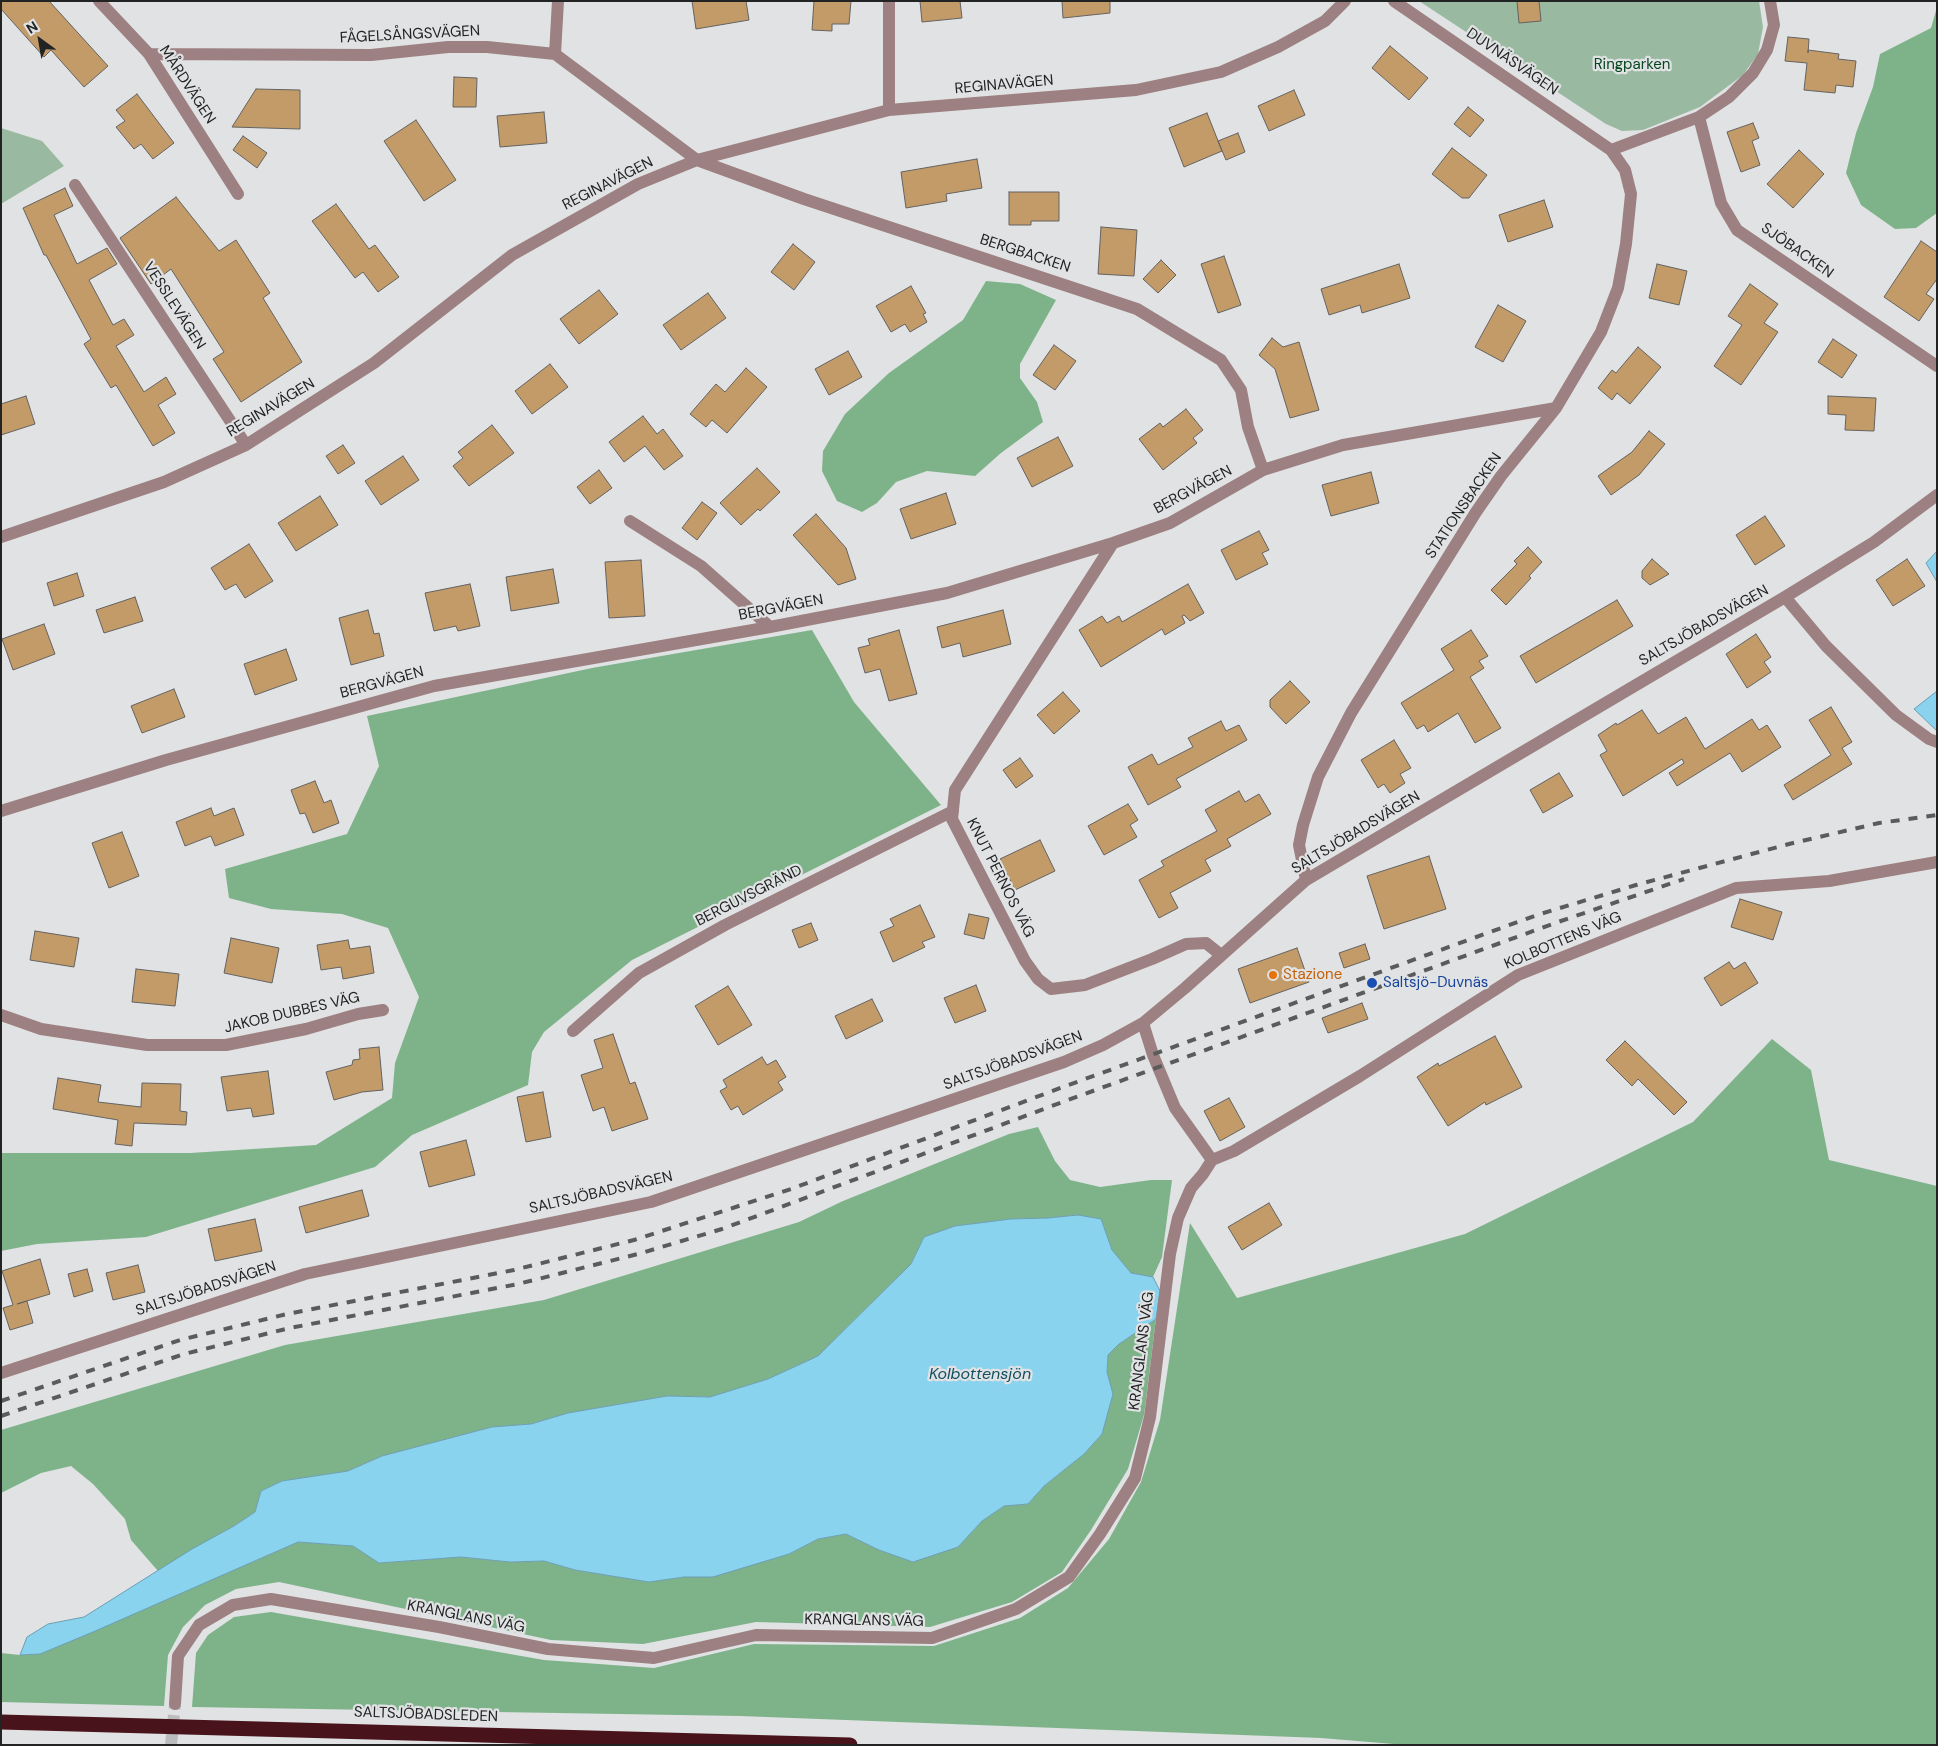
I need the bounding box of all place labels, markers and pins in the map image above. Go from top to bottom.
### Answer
place label: Stazione [1283,966,1342,984]
marker: Stazione [1267,969,1279,981]
place label: Saltsjö-Duvnäs [1383,974,1488,992]
marker: Saltsjö-Duvnäs [1365,976,1379,990]

